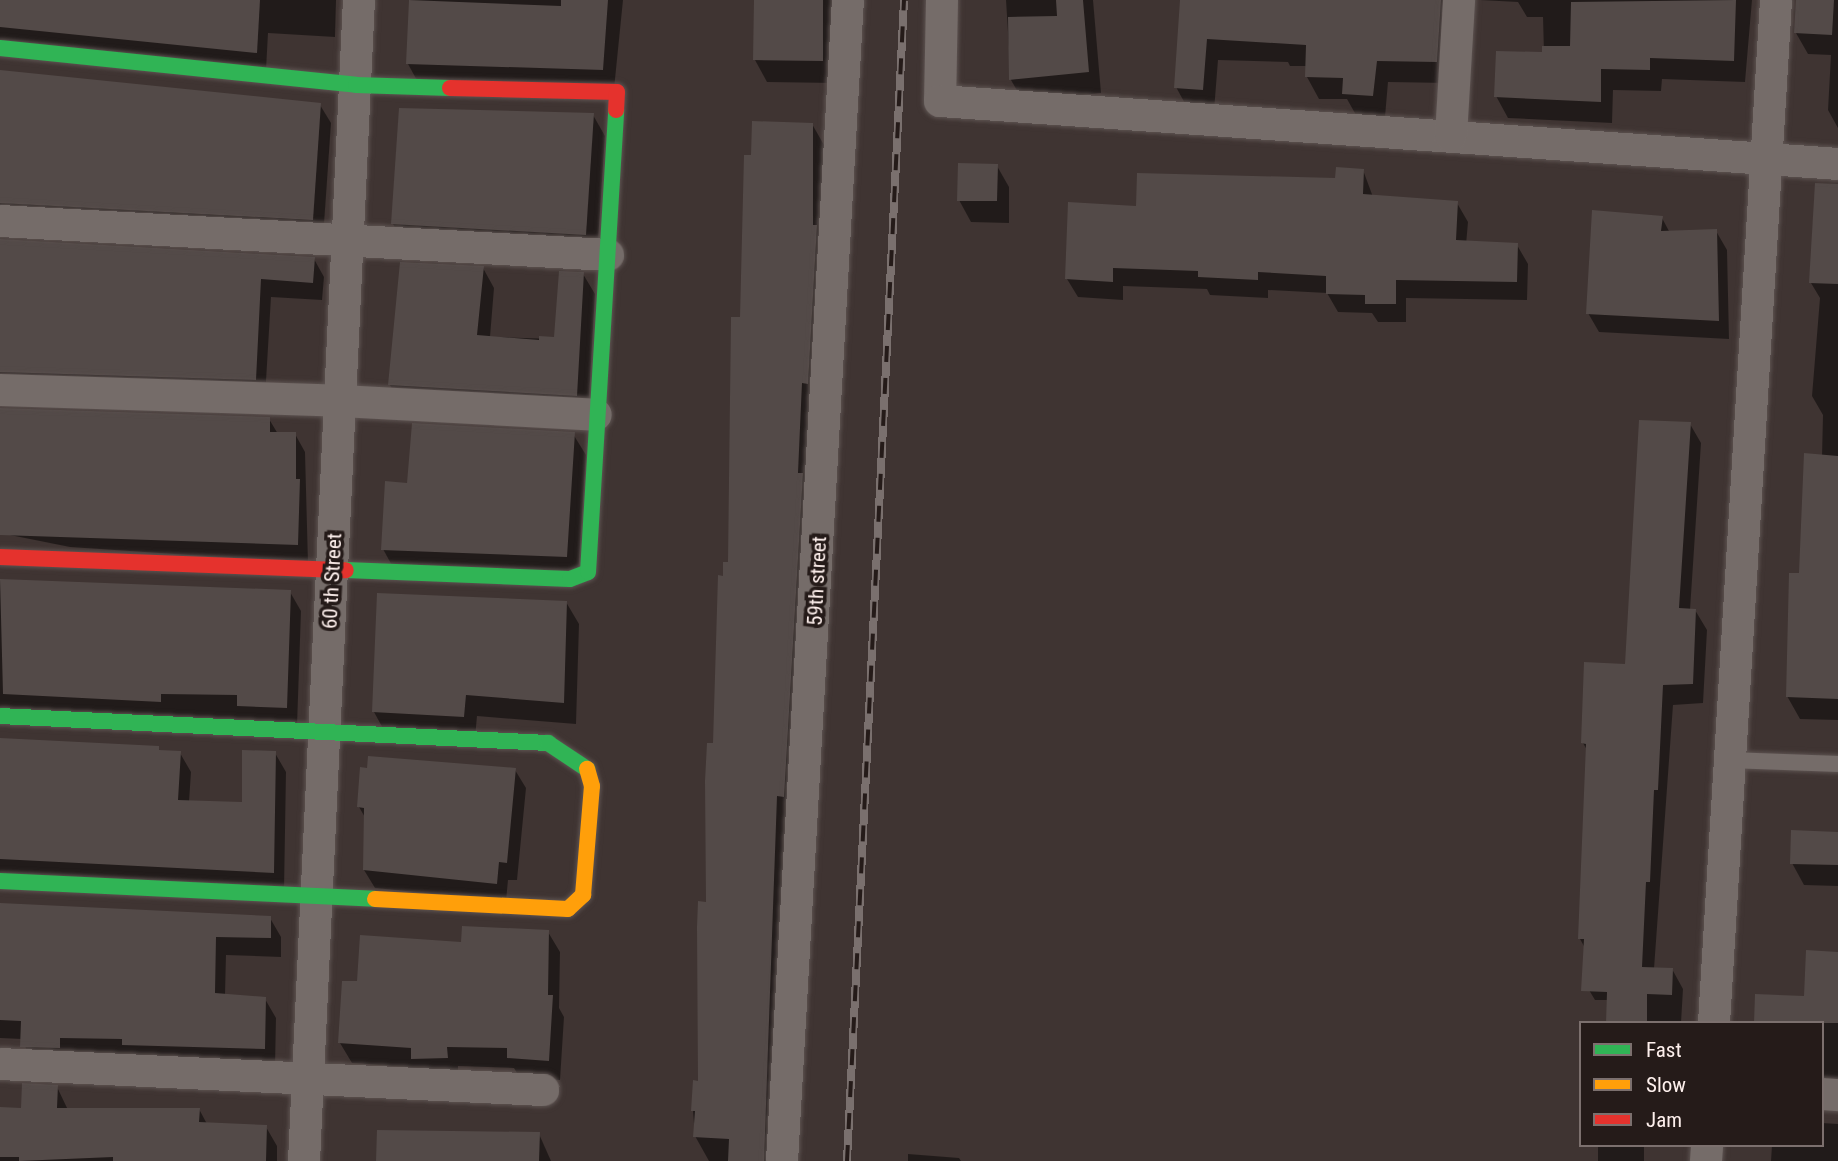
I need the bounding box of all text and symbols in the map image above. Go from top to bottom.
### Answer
street label: 60 th Street [317,532,347,630]
street label: 59th street [802,536,832,626]
legend [1579,1021,1824,1147]
text: Fast [1646,1038,1682,1062]
text: Slow [1646,1073,1686,1097]
text: Jam [1646,1108,1682,1132]

